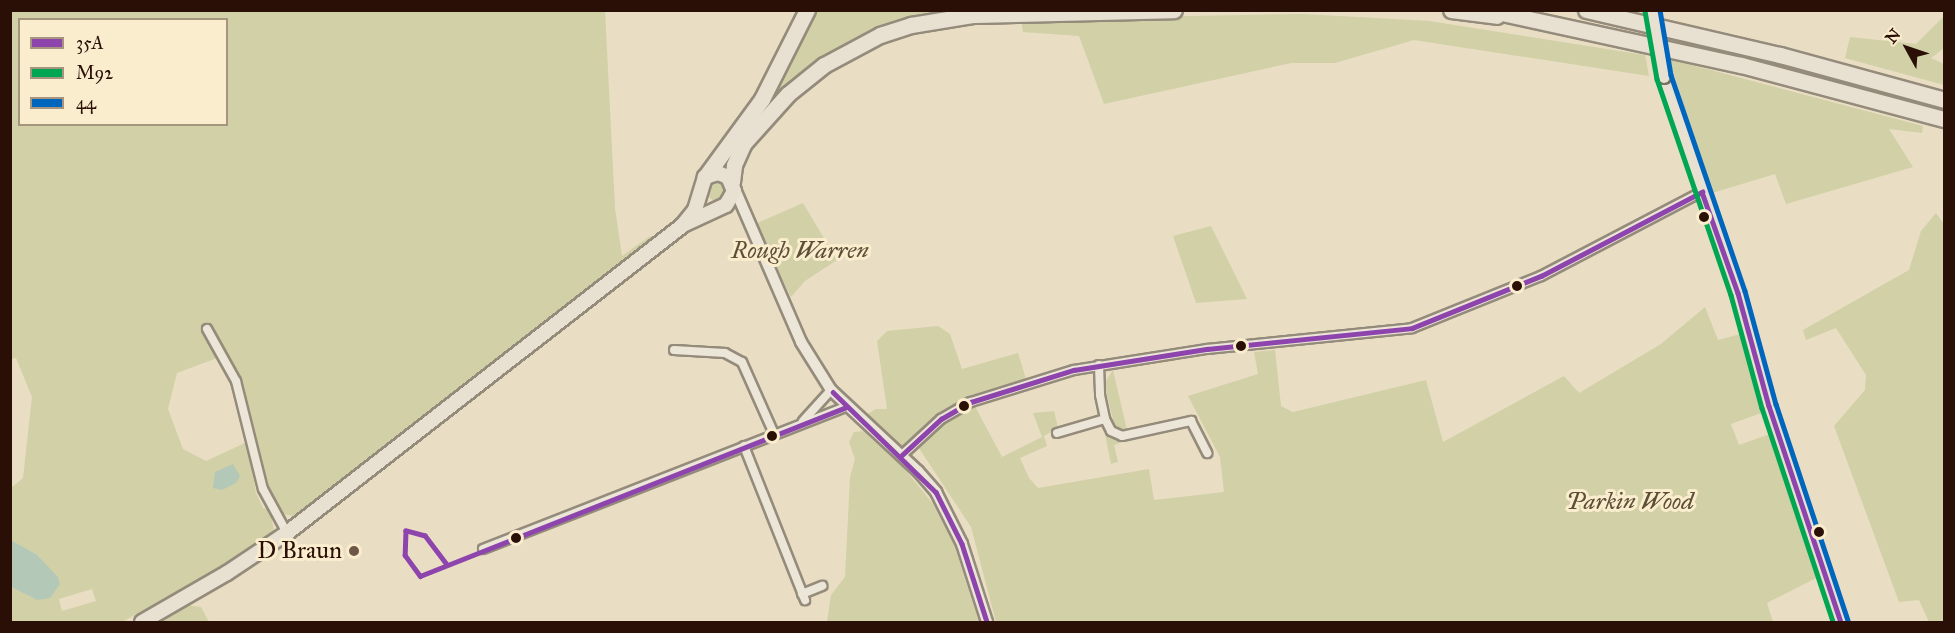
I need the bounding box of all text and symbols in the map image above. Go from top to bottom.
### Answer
legend [18,18,228,126]
north arrow [1877,18,1937,78]
text: N [1881,25,1904,47]
text: 35A [76,32,104,54]
text: M92 [76,62,113,84]
text: 44 [76,92,96,114]
unlabelled marker [1698,211,1710,223]
park label: Rough Warren [731,237,869,265]
unlabelled marker [1511,280,1523,292]
unlabelled marker [1235,340,1247,352]
unlabelled marker [958,400,970,412]
unlabelled marker [766,430,778,442]
park label: Parkin Wood [1566,488,1694,516]
unlabelled marker [1813,526,1825,538]
unlabelled marker [510,532,522,544]
place label: D Braun [257,537,342,565]
marker: D Braun [347,544,361,558]

